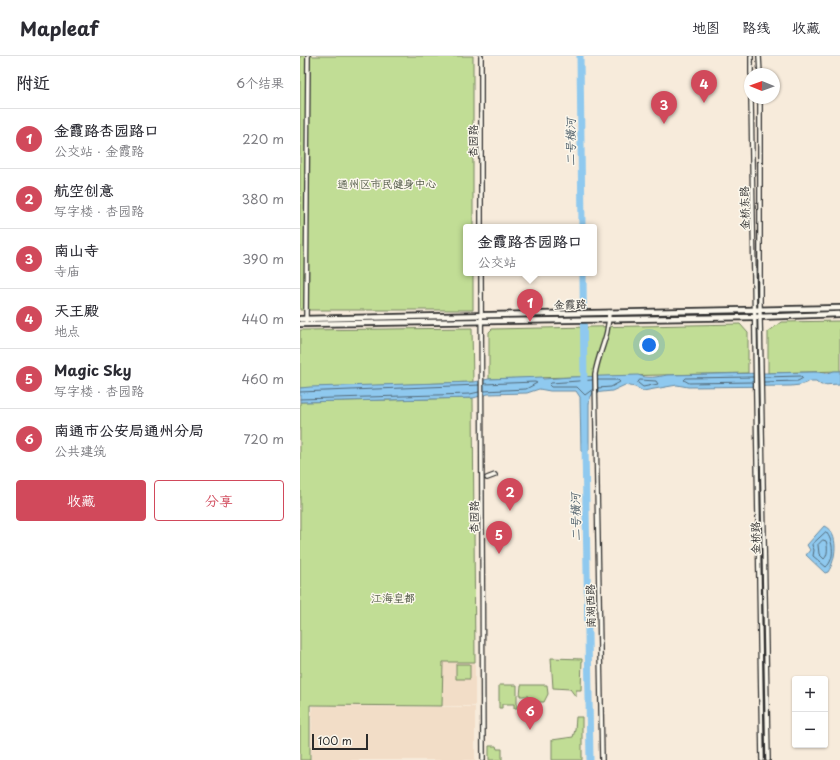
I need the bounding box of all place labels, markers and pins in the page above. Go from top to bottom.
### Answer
pin: 4 [691,70,717,103]
pin: 3 [651,91,677,124]
pin: 1 [517,289,543,322]
pin: 2 [497,478,523,511]
pin: 5 [486,521,512,554]
pin: 6 [517,697,543,730]

